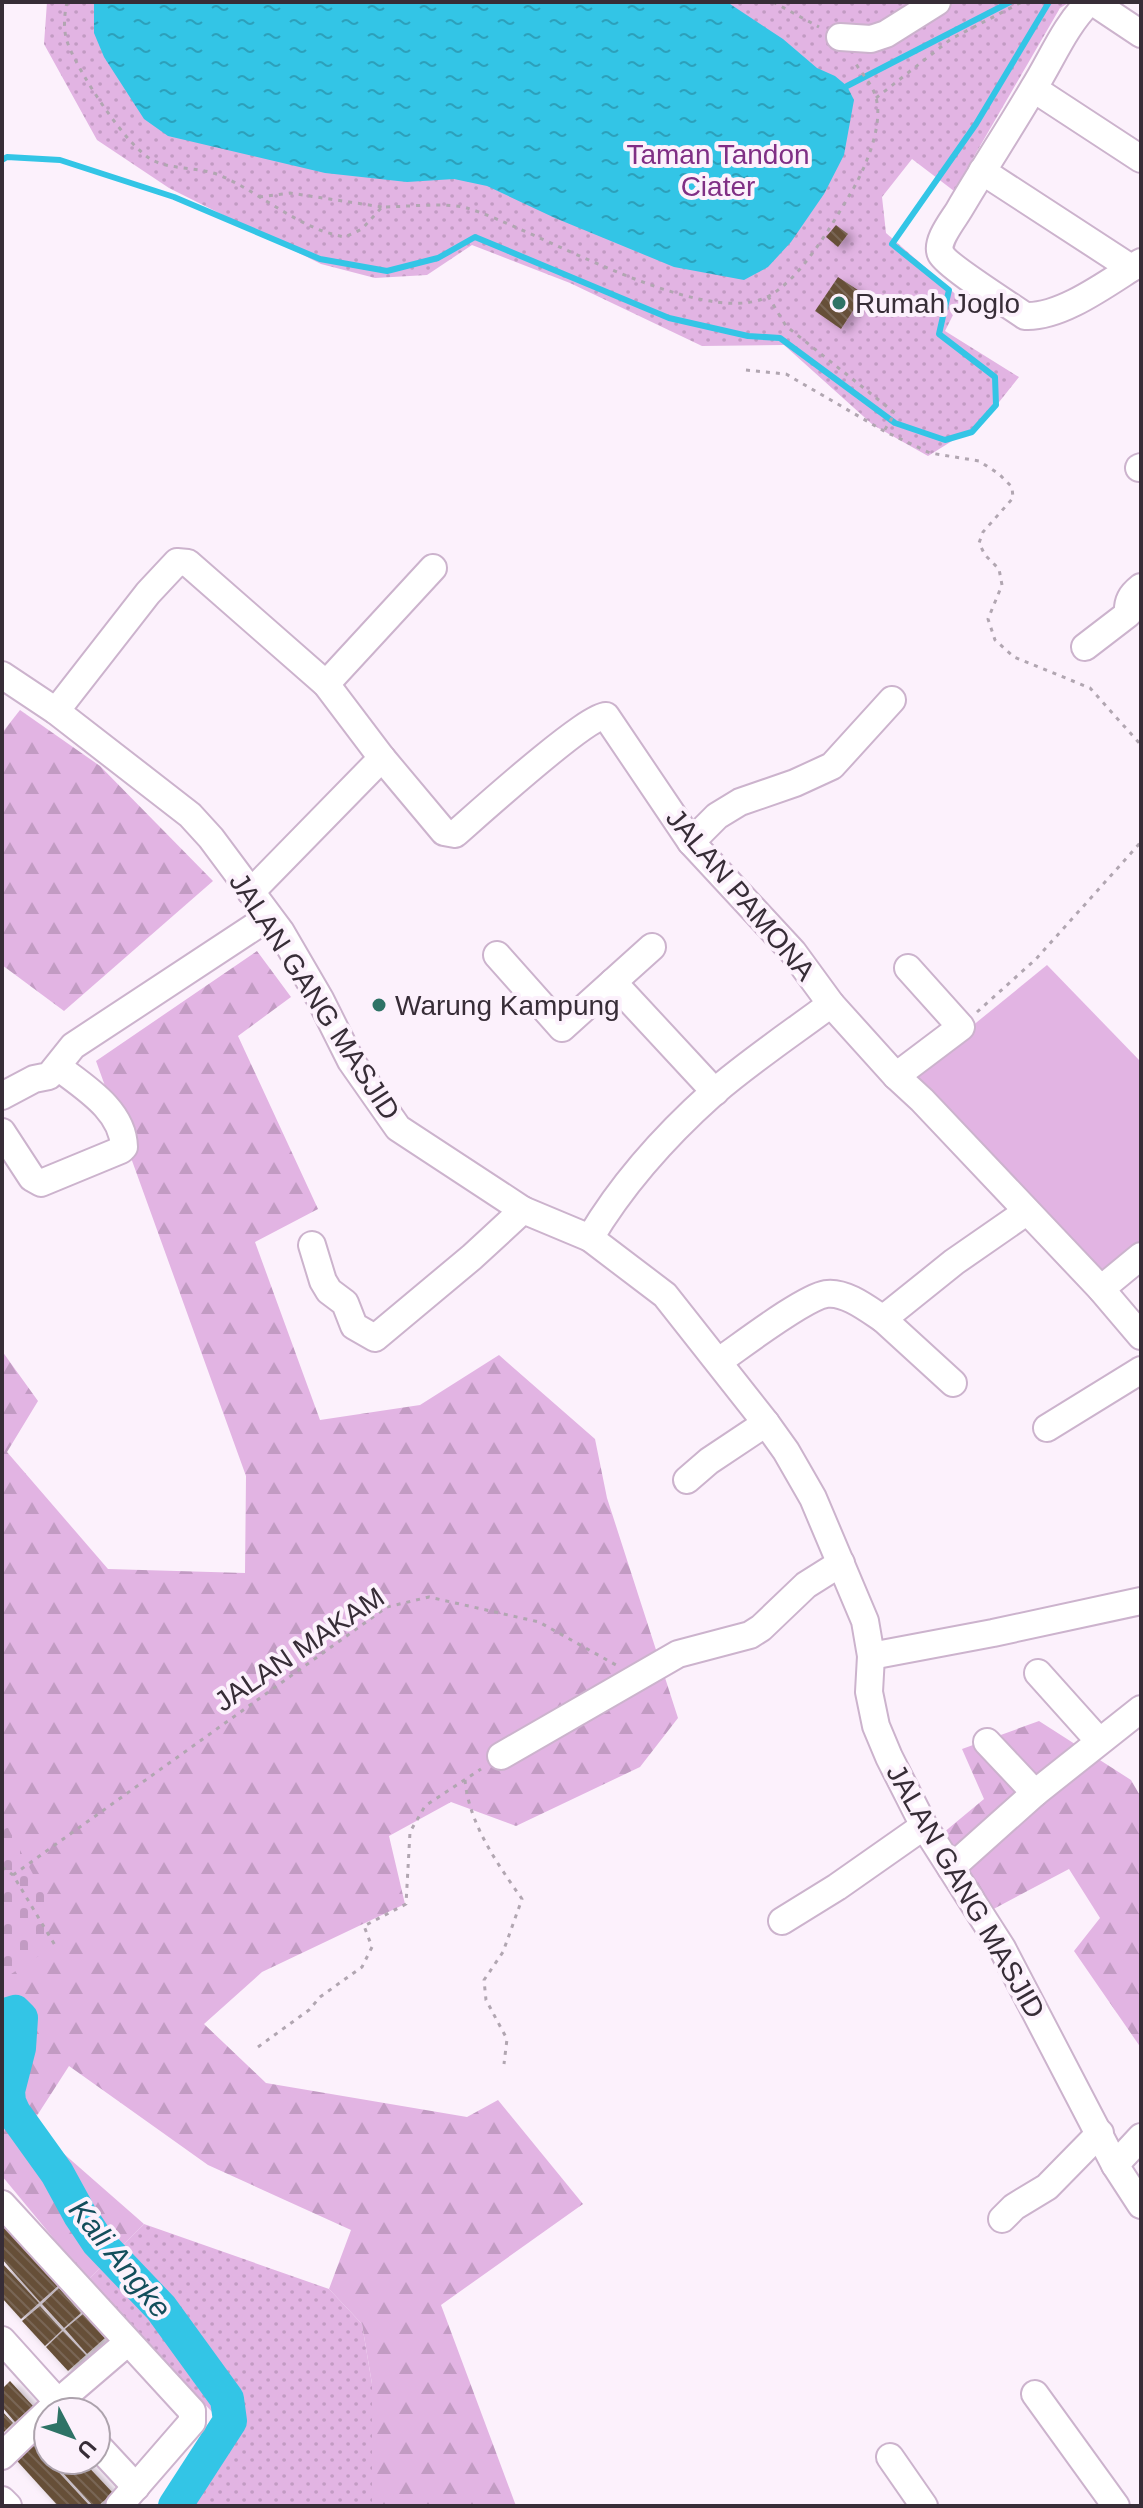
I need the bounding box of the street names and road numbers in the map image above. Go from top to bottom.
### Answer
street label: JALAN PAMONA [660,802,822,987]
street label: JALAN GANG MASJID [223,867,406,1125]
street label: JALAN MAKAM [209,1581,390,1718]
street label: JALAN GANG MASJID [880,1759,1051,2024]

